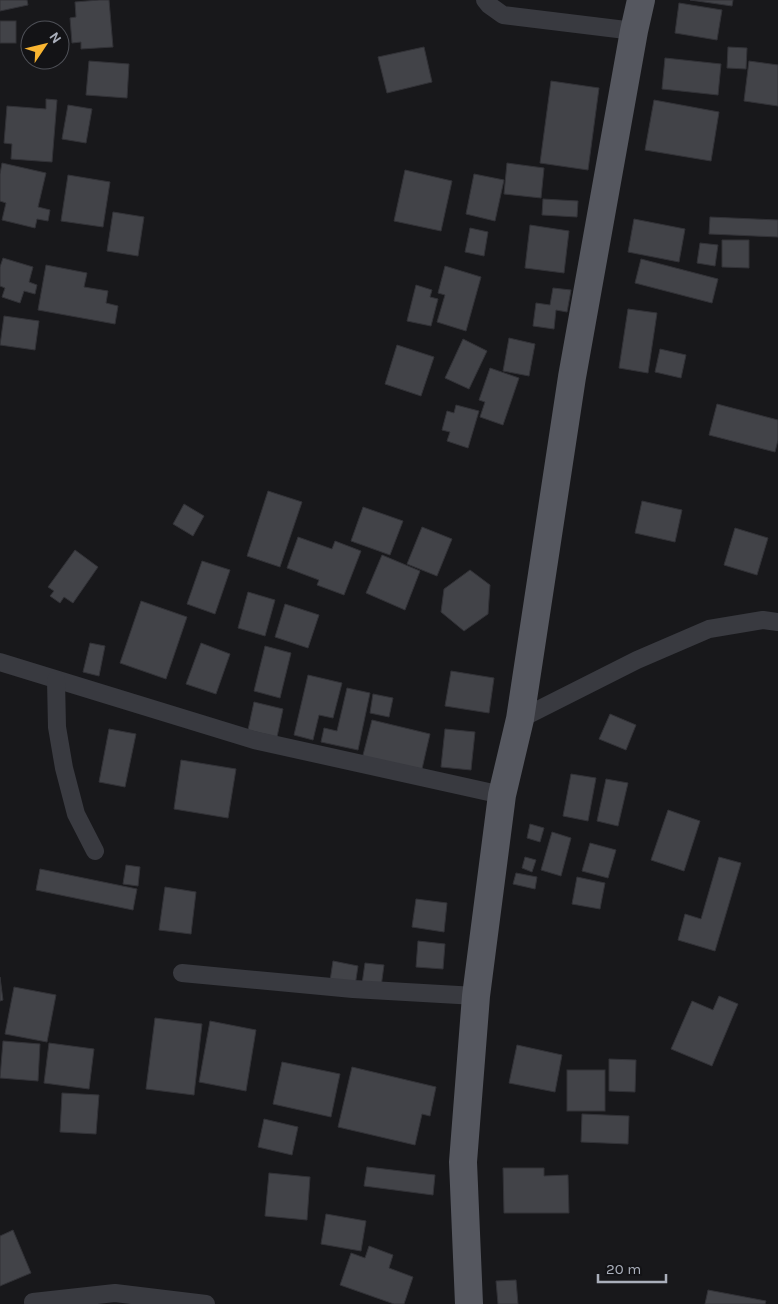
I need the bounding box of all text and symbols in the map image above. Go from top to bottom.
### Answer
north arrow [20,20,70,70]
text: N [45,29,65,47]
scale bar [598,1252,666,1284]
text: 20 m [606,1260,641,1278]

